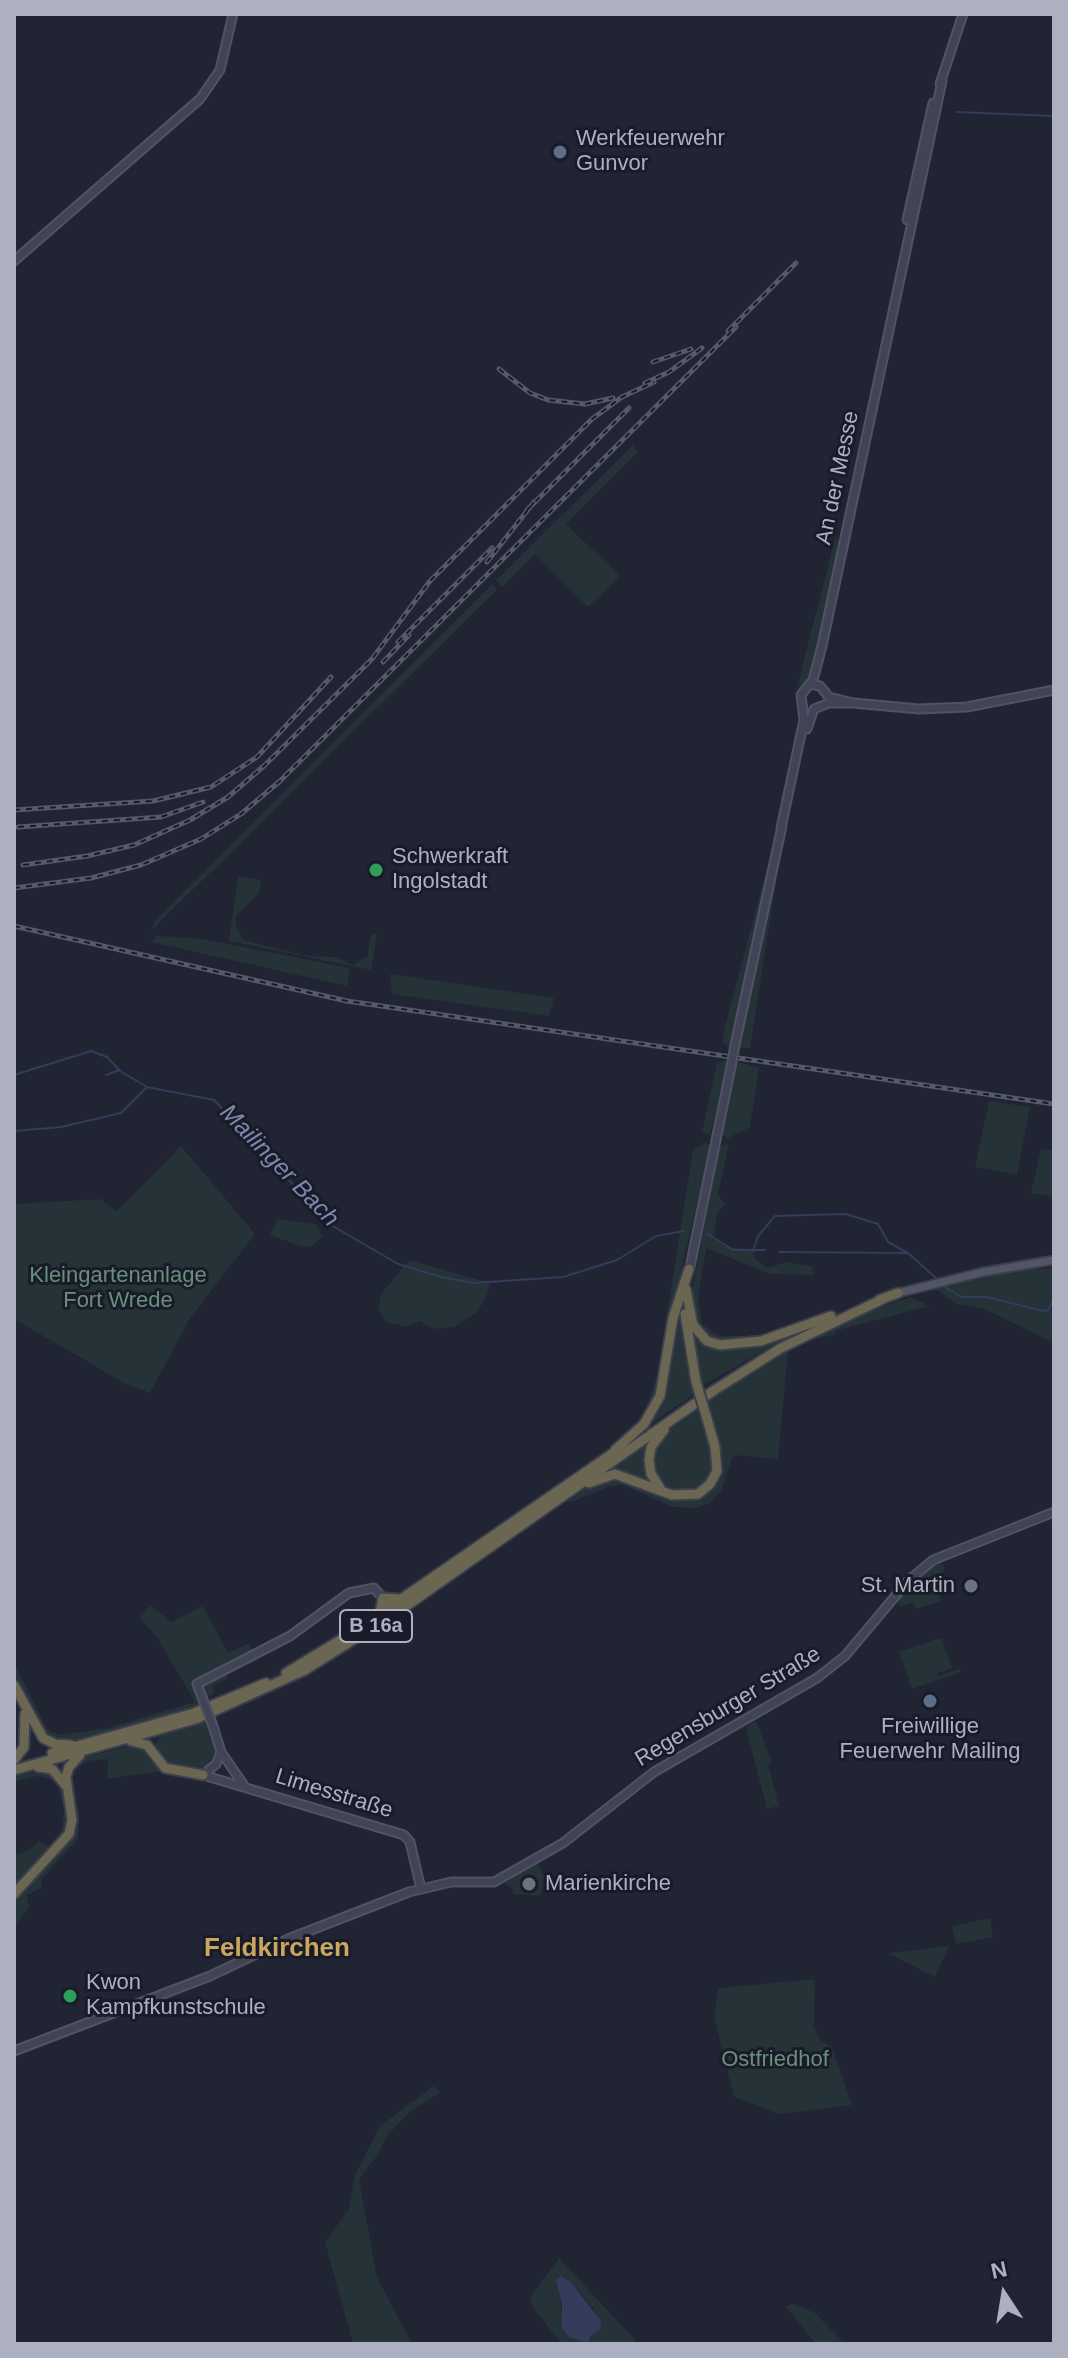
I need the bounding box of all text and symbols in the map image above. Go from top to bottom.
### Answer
place label: Werkfeuerwehr Gunvor [576,126,725,178]
marker: Werkfeuerwehr Gunvor [551,143,569,161]
street label: An der Messe [811,409,865,547]
place label: Schwerkraft Ingolstadt [392,844,508,896]
marker: Schwerkraft Ingolstadt [367,861,385,879]
water label: Mailinger Bach [214,1099,344,1233]
park label: Kleingartenanlage Fort Wrede [29,1263,207,1314]
place label: St. Martin [861,1573,955,1599]
marker: St. Martin [962,1577,980,1595]
road number: B 16a [340,1610,412,1642]
street label: Regensburger Straße [631,1641,825,1773]
marker: Freiwillige Feuerwehr Mailing [921,1692,939,1710]
place label: Freiwillige Feuerwehr Mailing [840,1714,1020,1766]
street label: Limesstraße [272,1764,396,1824]
place label: Marienkirche [545,1871,671,1897]
marker: Marienkirche [520,1875,538,1893]
district label: Feldkirchen [204,1933,350,1965]
place label: Kwon Kampfkunstschule [86,1970,266,2022]
marker: Kwon Kampfkunstschule [61,1987,79,2005]
park label: Ostfriedhof [721,2047,829,2073]
north arrow [964,2254,1044,2334]
text: N [989,2256,1009,2284]

